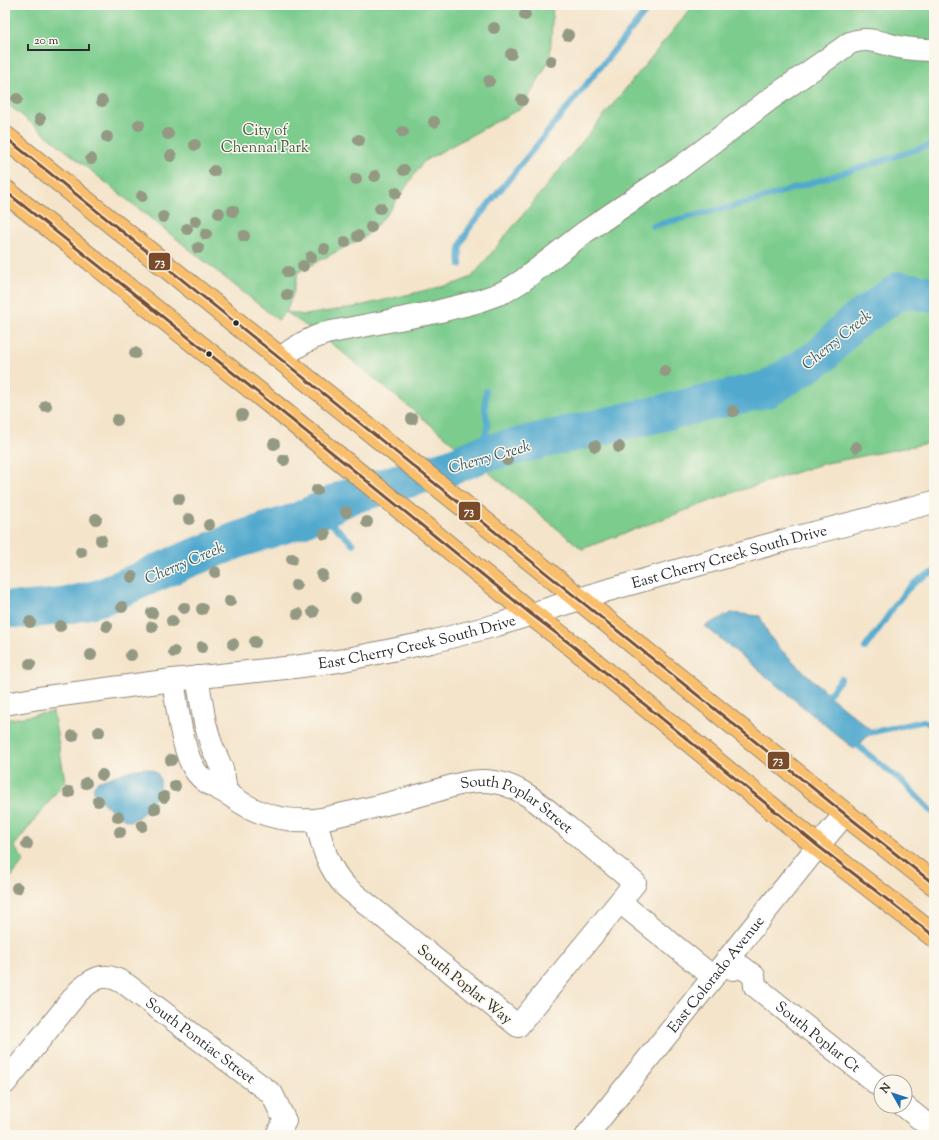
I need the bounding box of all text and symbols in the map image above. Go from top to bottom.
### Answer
scale bar [28,26,89,52]
text: 20 m [34,32,59,50]
park label: City of Chennai Park [221,121,309,159]
line badge: 73 [148,252,171,271]
text: 73 [155,255,166,271]
water label: Cherry Creek [798,306,878,376]
unlabelled marker [231,318,241,328]
unlabelled marker [204,349,214,359]
water label: Cherry Creek [446,436,533,481]
line badge: 73 [458,501,481,521]
text: 73 [464,504,475,520]
street label: East Cherry Creek South Drive [629,521,829,595]
water label: Cherry Creek [142,537,228,591]
street label: East Cherry Creek South Drive [317,611,519,676]
line badge: 73 [767,751,790,770]
text: 73 [773,753,784,769]
street label: South Poplar Street [459,772,577,839]
street label: East Colorado Avenue [663,912,770,1038]
street label: South Poplar Way [412,940,516,1030]
street label: South Pontiac Street [140,993,259,1090]
street label: South Poplar Ct [770,997,864,1079]
north arrow [873,1074,913,1114]
text: N [876,1080,895,1098]

